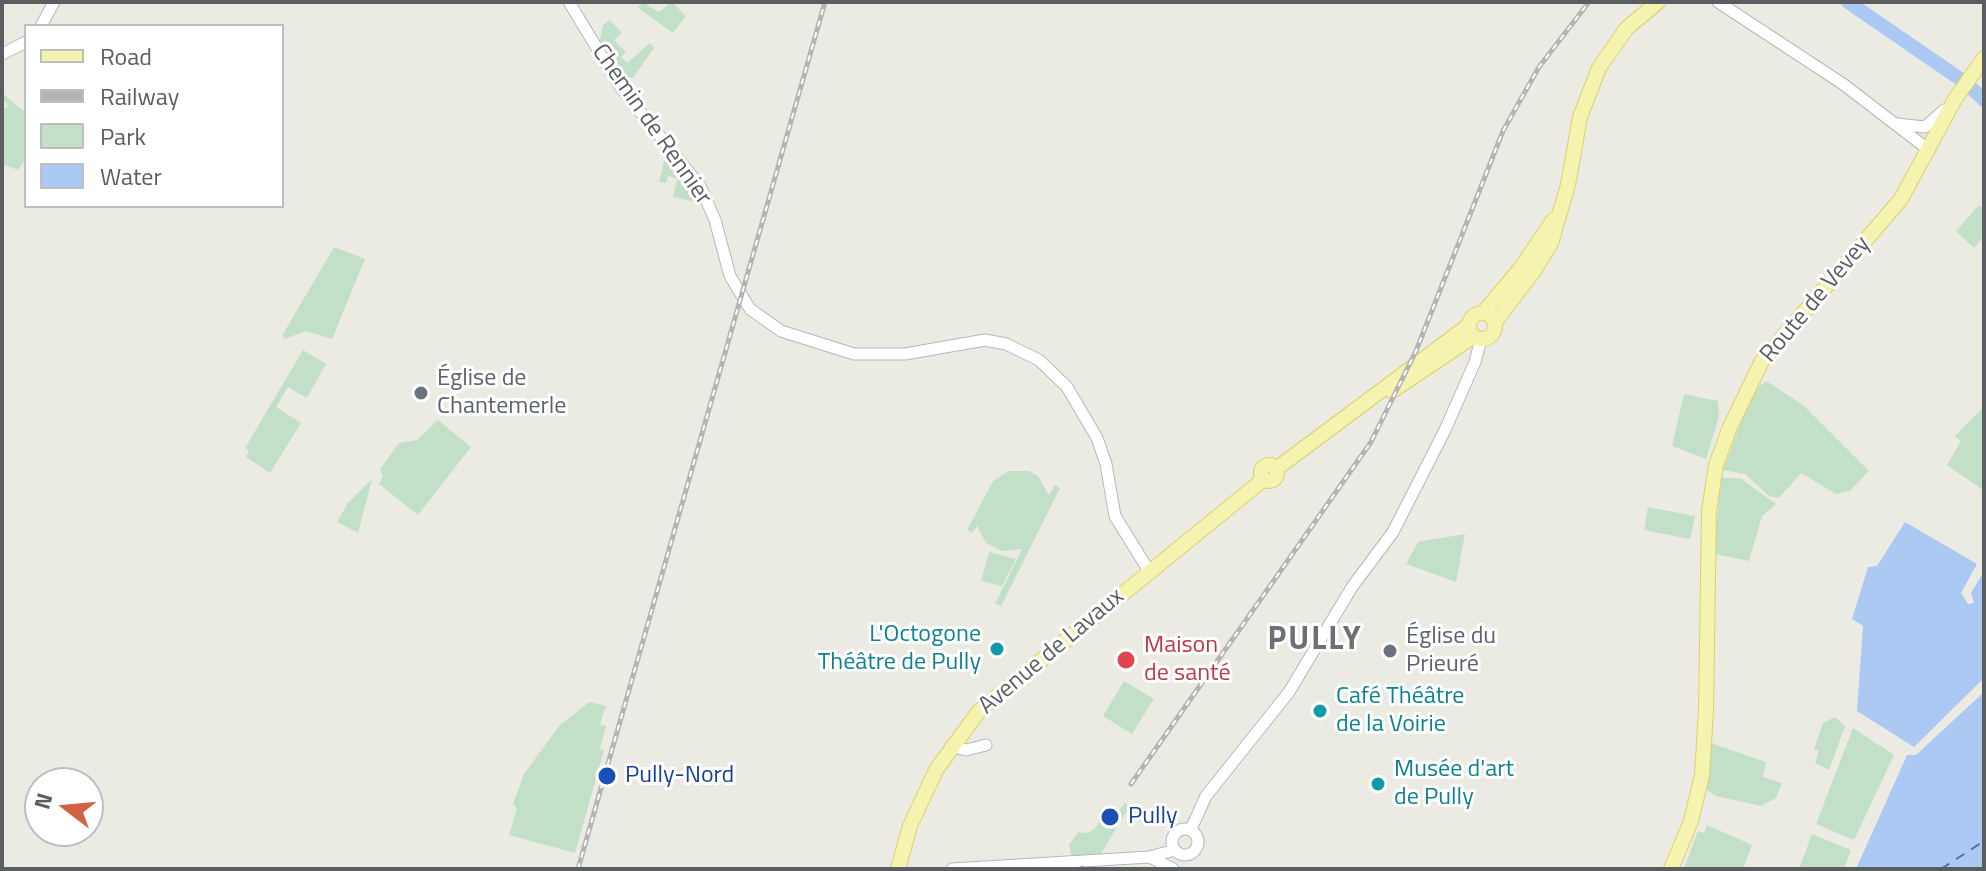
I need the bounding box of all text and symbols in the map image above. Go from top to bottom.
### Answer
legend [24,24,284,208]
text: Road [100,38,152,74]
street label: Chemin de Rennier [585,39,717,211]
text: Railway [100,78,179,114]
text: Park [100,118,146,154]
text: Water [100,158,162,194]
street label: Route de Vevey [1755,231,1877,369]
place label: Église de Chantemerle [437,365,566,421]
marker: Église de Chantemerle [412,384,430,402]
street label: Avenue de Lavaux [973,583,1131,721]
place label: L'Octogone Théâtre de Pully [818,621,981,677]
district label: PULLY [1267,622,1363,660]
place label: Église du Prieuré [1406,623,1496,679]
place label: Maison de santé [1144,632,1231,688]
marker: L'Octogone Théâtre de Pully [988,640,1006,658]
marker: Église du Prieuré [1381,642,1399,660]
marker: Maison de santé [1115,649,1137,671]
place label: Café Théâtre de la Voirie [1336,683,1464,739]
marker: Café Théâtre de la Voirie [1311,702,1329,720]
place label: Musée d'art de Pully [1394,756,1514,812]
place label: Pully-Nord [625,762,734,790]
marker: Pully-Nord [596,765,618,787]
north arrow [24,767,104,847]
marker: Musée d'art de Pully [1369,775,1387,793]
text: N [24,789,61,813]
place label: Pully [1128,803,1178,831]
marker: Pully [1099,806,1121,828]

